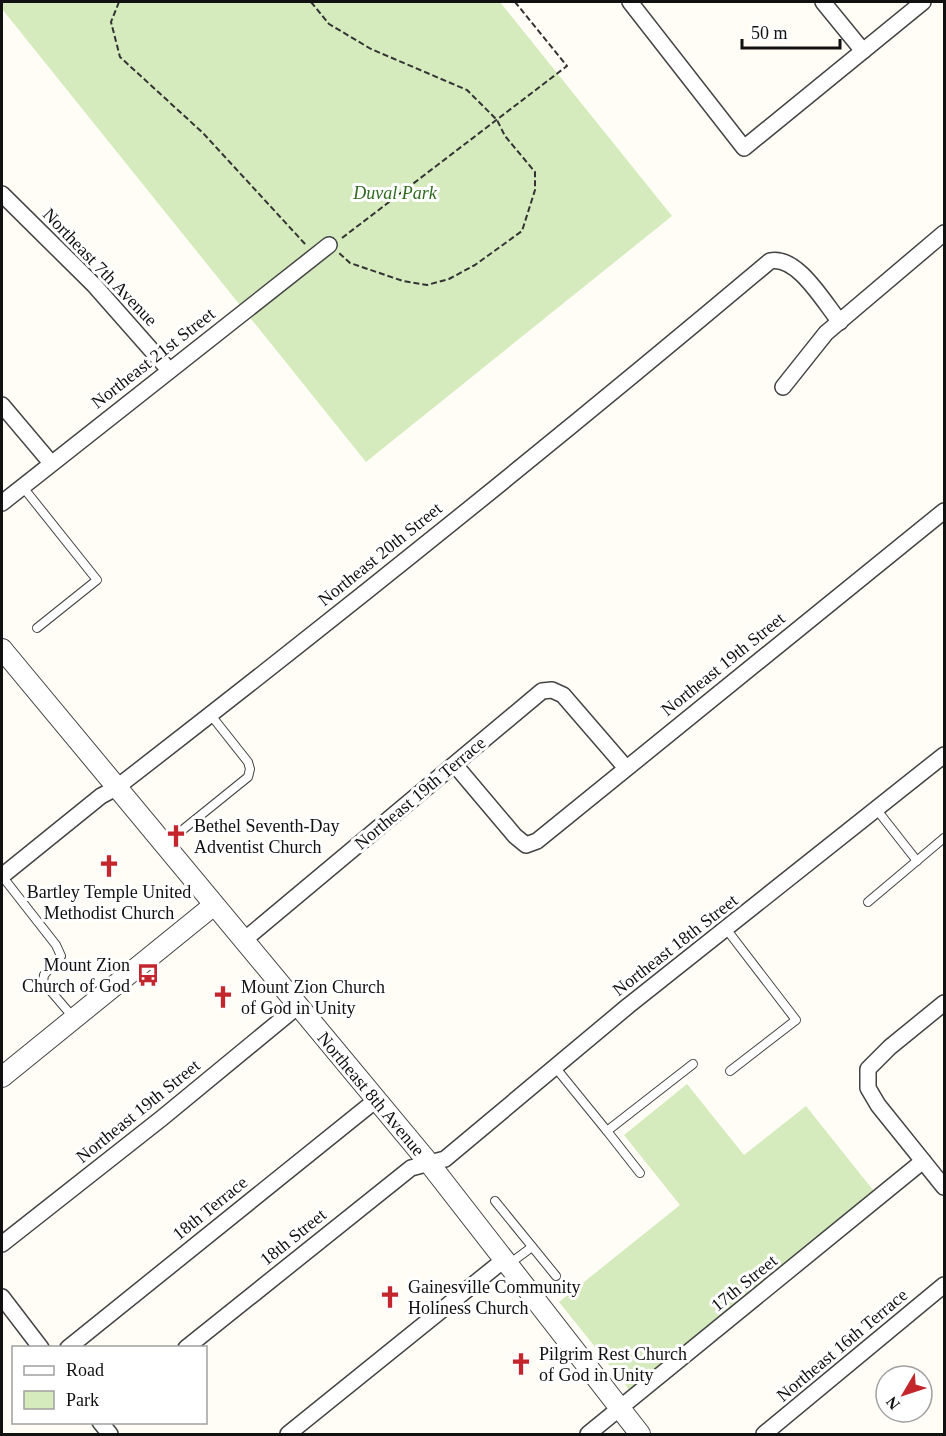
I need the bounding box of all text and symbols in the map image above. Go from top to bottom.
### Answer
scale bar [742,12,840,50]
text: 50 m [751,23,788,43]
park label: Duval Park [352,183,438,203]
street label: Northeast 7th Avenue [39,204,161,330]
street label: Northeast 21st Street [87,304,219,412]
street label: Northeast 20th Street [314,498,446,610]
street label: Northeast 19th Street [657,608,789,720]
street label: Northeast 19th Terrace [351,733,489,853]
place label: Bethel Seventh-Day Adventist Church [194,816,339,857]
church icon: Bethel Seventh-Day Adventist Church [163,823,189,849]
church icon: Bartley Temple United Methodist Church [96,853,122,879]
place label: Bartley Temple United Methodist Church [27,882,191,923]
street label: Northeast 18th Street [609,890,741,1000]
place label: Mount Zion Church of God [22,955,130,996]
bus stop icon: Mount Zion Church of God [135,962,161,988]
place label: Mount Zion Church of God in Unity [241,977,385,1018]
church icon: Mount Zion Church of God in Unity [210,984,236,1010]
street label: Northeast 8th Avenue [313,1028,429,1160]
street label: Northeast 19th Street [72,1055,204,1167]
street label: 18th Terrace [169,1172,251,1244]
street label: 18th Street [256,1205,330,1269]
street label: 17th Street [707,1251,781,1315]
place label: Gainesville Community Holiness Church [408,1277,581,1318]
church icon: Gainesville Community Holiness Church [377,1284,403,1310]
street label: Northeast 16th Terrace [772,1284,912,1406]
place label: Pilgrim Rest Church of God in Unity [539,1344,687,1385]
legend [12,1346,207,1424]
church icon: Pilgrim Rest Church of God in Unity [508,1351,534,1377]
text: Road [66,1360,104,1380]
north arrow [874,1364,934,1424]
text: Park [66,1390,99,1410]

